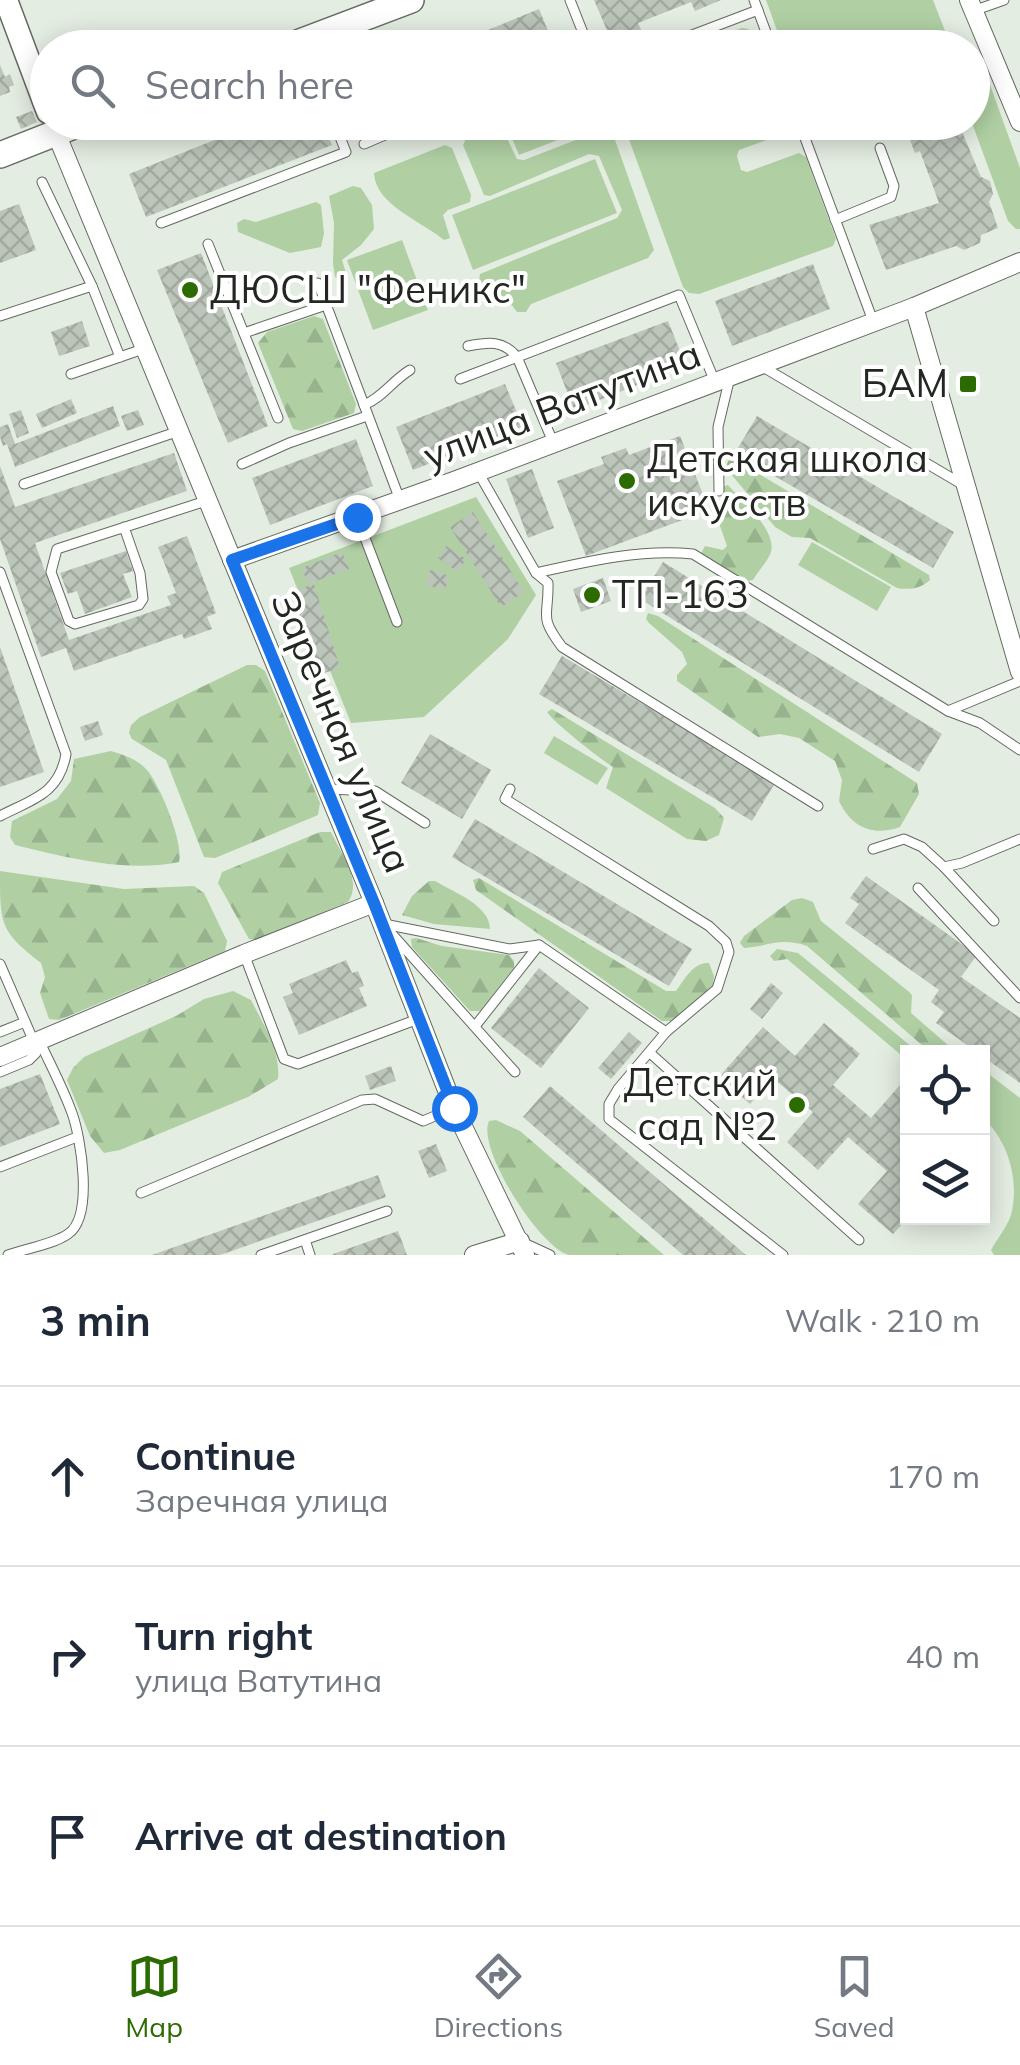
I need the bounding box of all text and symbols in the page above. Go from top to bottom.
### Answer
search box [30,30,990,140]
icon: search [65,58,120,113]
text: Search here [145,61,354,109]
place label: ДЮСШ "Феникс" [210,265,526,313]
marker: ДЮСШ "Феникс" [179,279,201,301]
street label: улица Ватутина [416,329,707,479]
place label: БАМ [862,359,948,407]
marker: БАМ [957,373,979,395]
place label: Детская школа искусств [647,434,928,526]
marker: Детская школа искусств [616,470,638,492]
route end [335,495,381,541]
place label: ТП-163 [612,570,749,618]
street label: Заречная улица [261,584,423,880]
marker: ТП-163 [581,584,603,606]
map controls [900,1045,990,1225]
button: locate [900,1045,990,1135]
place label: Детский сад №2 [623,1058,777,1150]
route start [432,1086,478,1132]
marker: Детский сад №2 [786,1094,808,1116]
button: layers [900,1135,990,1225]
text: 3 min [40,1294,151,1347]
text: Walk · 210 m [785,1300,980,1340]
text: Continue [135,1432,296,1480]
icon: ahead [40,1449,95,1504]
text: 170 m [886,1456,980,1496]
text: Заречная улица [135,1480,389,1520]
text: Turn right [135,1612,312,1660]
icon: right [40,1629,95,1684]
text: 40 m [905,1636,980,1676]
text: улица Ватутина [135,1660,382,1700]
icon: arrive [40,1809,95,1864]
text: Arrive at destination [135,1812,507,1860]
tab: Map [125,1949,183,2044]
tab: Directions [434,1949,563,2044]
tab: Saved [814,1949,895,2044]

